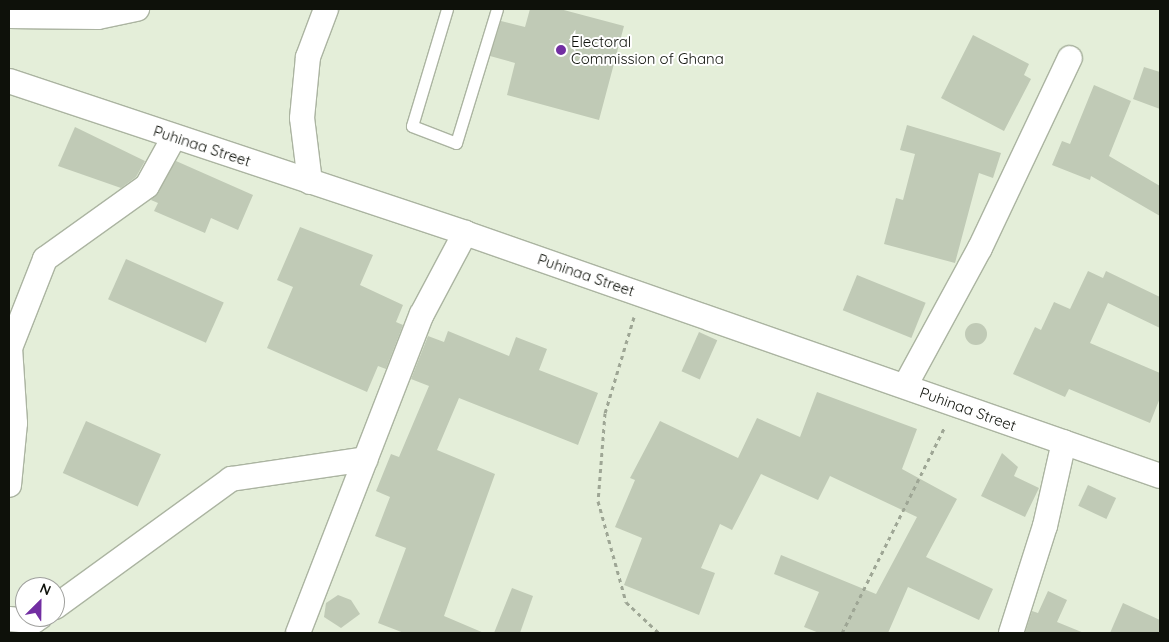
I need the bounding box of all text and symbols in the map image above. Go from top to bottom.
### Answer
place label: Electoral Commission of Ghana [571,32,724,67]
marker: Electoral Commission of Ghana [555,44,567,56]
street label: Puhinaa Street [151,122,253,170]
street label: Puhinaa Street [535,250,637,300]
street label: Puhinaa Street [917,383,1019,435]
north arrow [15,577,65,627]
text: N [37,579,54,599]

